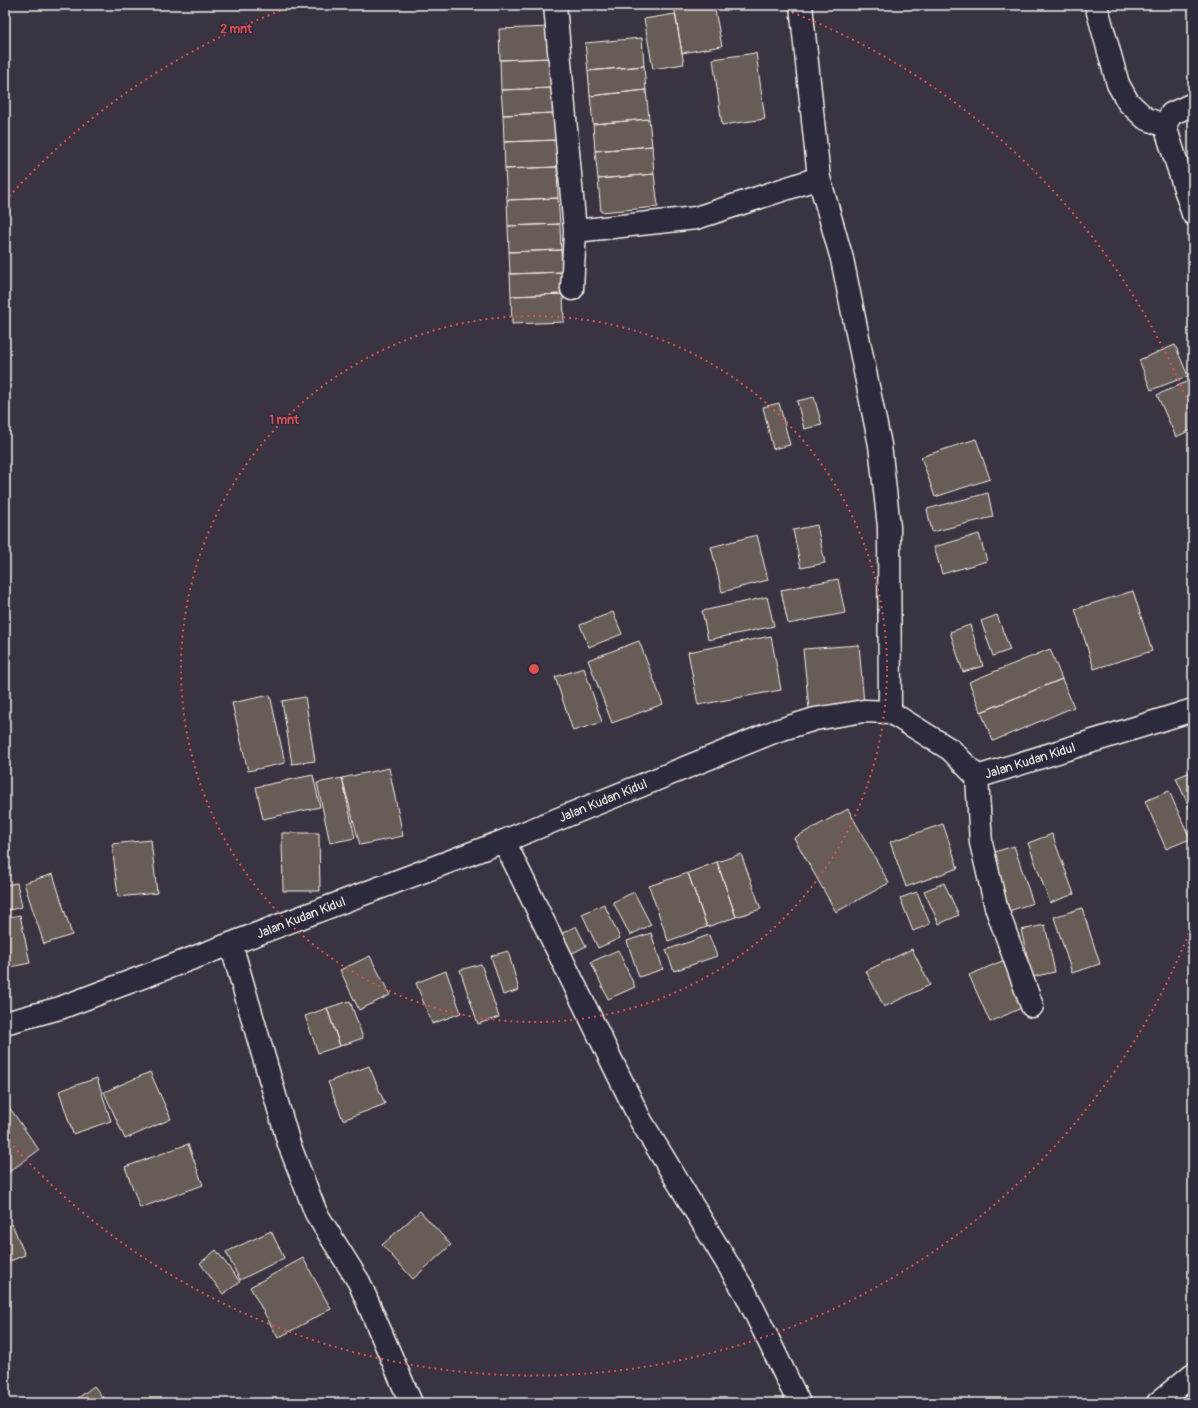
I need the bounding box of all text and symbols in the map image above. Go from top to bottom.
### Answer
text: 2 mnt [220,22,253,37]
text: 1 mnt [269,413,300,428]
centre of rings [527,662,541,676]
street label: Jalan Kudan Kidul [983,740,1077,782]
street label: Jalan Kudan Kidul [556,776,650,826]
street label: Jalan Kudan Kidul [254,894,348,942]

